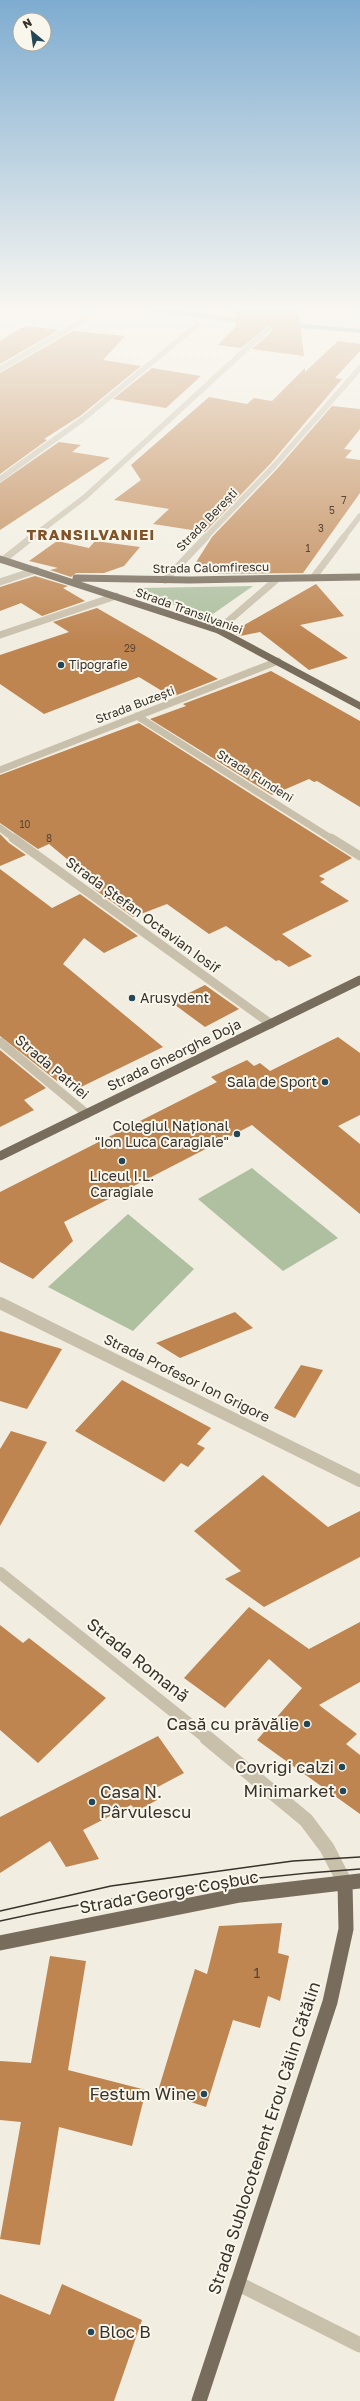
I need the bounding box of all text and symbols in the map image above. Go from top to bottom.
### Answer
north arrow [12,12,52,52]
text: N [20,15,34,31]
street label: Strada Berești [173,485,240,554]
house number: 7 [341,494,347,506]
house number: 5 [329,504,335,516]
house number: 3 [318,522,324,534]
district label: TRANSILVANIEI [27,525,155,543]
house number: 1 [306,542,311,554]
street label: Strada Calomfirescu [153,559,269,576]
street label: Strada Transilvaniei [134,584,245,637]
house number: 29 [124,642,136,654]
place label: Tipografie [69,657,128,672]
marker: Tipografie [56,660,66,670]
street label: Strada Buzești [93,683,176,726]
street label: Strada Fundeni [214,746,296,805]
house number: 10 [19,818,31,830]
house number: 8 [46,832,52,844]
street label: Strada Ștefan Octavian Iosif [63,853,224,976]
place label: Arusydent [140,989,209,1006]
marker: Arusydent [127,993,137,1003]
street label: Strada Gheorghe Doja [104,1015,243,1094]
street label: Strada Patriei [12,1031,93,1102]
place label: Sala de Sport [227,1073,317,1090]
marker: Sala de Sport [320,1077,330,1087]
place label: Colegiul Național "Ion Luca Caragiale" [95,1117,229,1150]
marker: Colegiul Național "Ion Luca Caragiale" [232,1129,242,1139]
marker: Liceul I.L. Caragiale [117,1156,127,1166]
place label: Liceul I.L. Caragiale [90,1167,155,1200]
street label: Strada Profesor Ion Grigore [101,1330,273,1425]
street label: Strada Romană [83,1613,194,1706]
place label: Casă cu prăvălie [167,1713,299,1734]
marker: Casă cu prăvălie [302,1719,312,1729]
place label: Covrigi calzi [235,1756,334,1777]
marker: Covrigi calzi [337,1762,347,1772]
place label: Minimarket [244,1780,335,1801]
place label: Casa N. Pârvulescu [100,1781,191,1822]
marker: Minimarket [338,1786,348,1796]
marker: Casa N. Pârvulescu [87,1797,97,1807]
street label: Strada George Coșbuc [78,1865,260,1918]
house number: 1 [254,1964,261,1981]
street label: Strada Sublocotenent Erou Călin Cătălin [203,1979,324,2297]
place label: Festum Wine [90,2083,196,2104]
marker: Festum Wine [199,2089,209,2099]
place label: Bloc B [99,2321,151,2342]
marker: Bloc B [86,2327,96,2337]

